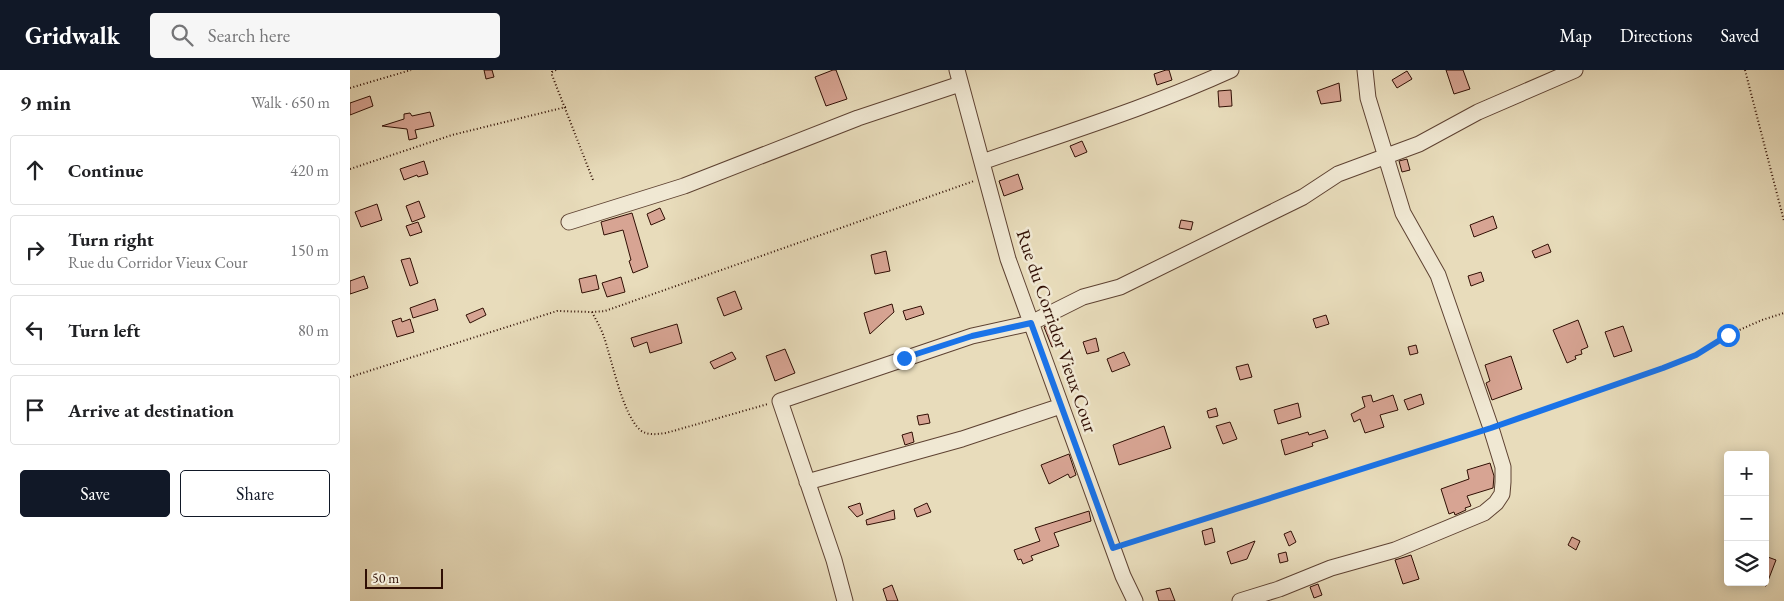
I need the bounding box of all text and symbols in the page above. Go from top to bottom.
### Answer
search box [150,13,500,58]
text: Gridwalk [25,20,120,51]
icon: search [168,21,196,49]
text: Search here [208,23,290,48]
text: Map [1560,24,1592,47]
text: Directions [1620,24,1692,47]
text: Saved [1720,24,1759,47]
text: 9 min [20,89,71,116]
text: Walk · 650 m [251,92,330,113]
icon: ahead [21,156,49,184]
text: Continue [68,158,143,183]
text: 420 m [290,160,329,181]
street label: Rue du Corridor Vieux Cour [1010,226,1104,437]
text: Turn right [68,227,154,252]
icon: right [21,236,49,264]
text: 150 m [290,240,329,261]
text: Rue du Corridor Vieux Cour [68,252,248,273]
icon: left [21,316,49,344]
text: Turn left [68,318,140,343]
text: 80 m [298,320,329,341]
route start [1717,324,1740,347]
route end [893,347,916,370]
icon: arrive [21,396,49,424]
text: Arrive at destination [68,398,234,423]
map controls [1724,451,1769,586]
button: + [1724,451,1769,496]
button: Save [20,470,170,517]
button: Share [180,470,330,517]
button: − [1724,496,1769,541]
button: layers [1724,541,1769,586]
scale bar [365,566,442,589]
text: 50 m [372,569,399,587]

